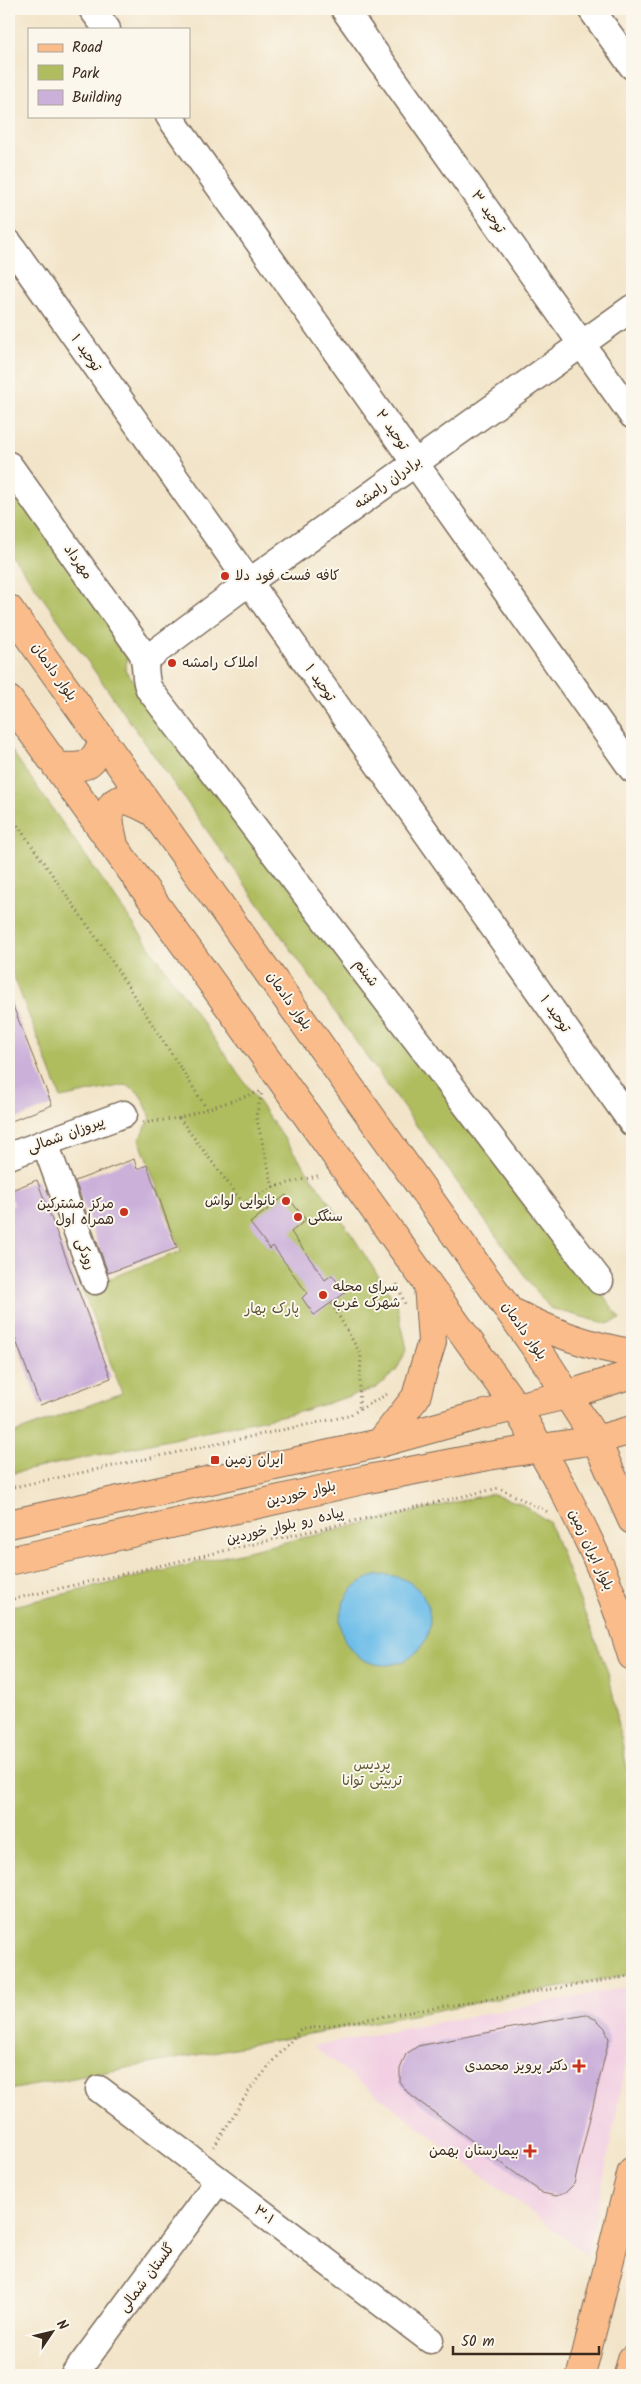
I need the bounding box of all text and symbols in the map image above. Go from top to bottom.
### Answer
legend [28,28,190,118]
text: Road [72,36,103,60]
text: Park [72,62,100,86]
text: Building [72,86,122,110]
street label: توحید ۳ [465,186,511,239]
street label: توحید ۱ [65,330,107,377]
street label: توحید ۲ [370,405,415,456]
street label: برادران رامشه [350,451,426,515]
street label: مهرداد [58,540,98,584]
place label: کافه فست فود دلا [235,565,339,587]
marker: کافه فست فود دلا [219,570,231,582]
street label: بلوار دادمان [26,638,82,706]
place label: املاک رامشه [182,652,258,674]
marker: املاک رامشه [166,657,178,669]
street label: توحید ۱ [299,660,341,707]
street label: شبنم [348,954,384,992]
street label: بلوار دادمان [261,967,317,1035]
street label: توحید ۱ [534,991,576,1038]
street label: پیروزان شمالی [24,1111,108,1159]
place label: نانوایی لواش [205,1190,276,1212]
place label: مرکز مشترکین همراه اول [37,1193,114,1231]
marker: نانوایی لواش [280,1195,292,1207]
marker: مرکز مشترکین همراه اول [118,1206,130,1218]
place label: سنگکی [308,1206,343,1228]
marker: سنگکی [292,1211,304,1223]
street label: رودکی [69,1235,101,1273]
place label: سرای محله شهرک غرب [333,1276,400,1314]
marker: سرای محله شهرک غرب [317,1289,329,1301]
street label: بلوار دادمان [496,1297,552,1365]
park label: پارک بهار [244,1298,299,1320]
place label: ایران زمین [225,1449,283,1471]
marker: ایران زمین [209,1454,221,1466]
street label: بلوار خوردین [264,1475,338,1513]
street label: پیاده رو بلوار خوردین [224,1502,346,1550]
street label: بلوار ایران زمین [563,1506,619,1594]
park label: پردیس تربیتی توانا [342,1754,403,1792]
place label: دکتر پرویز محمدی [465,2055,568,2077]
marker: دکتر پرویز محمدی [572,2059,586,2073]
place label: بیمارستان بهمن [429,2140,519,2162]
marker: بیمارستان بهمن [523,2144,537,2158]
street label: ۳۰۱ [249,2200,279,2230]
street label: گلستان شمالی [114,2239,180,2317]
north arrow [28,2306,78,2356]
text: N [50,2315,73,2335]
scale bar [453,2324,600,2356]
text: 50 m [461,2330,495,2354]

